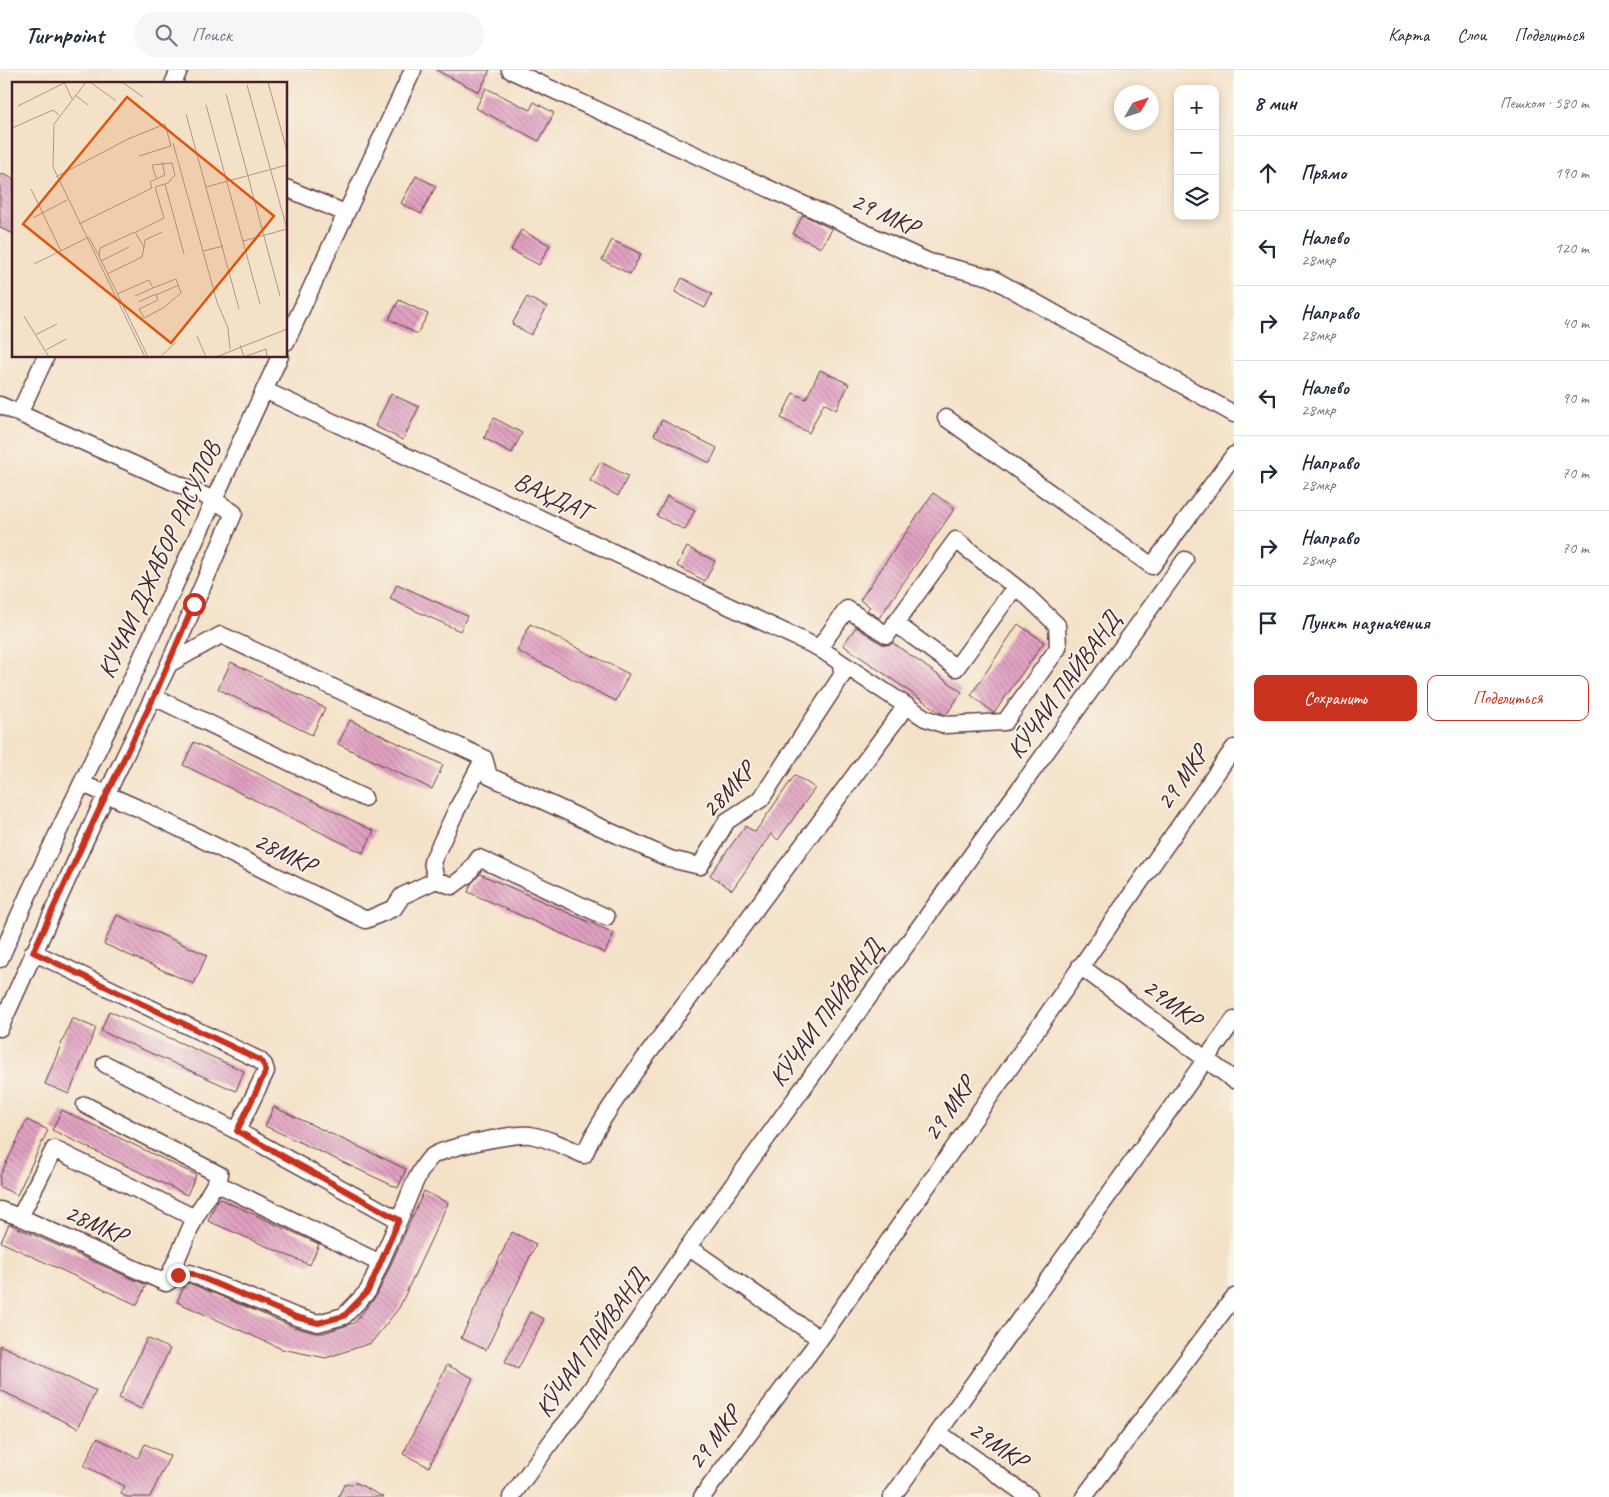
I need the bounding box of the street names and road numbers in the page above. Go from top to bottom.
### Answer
street label: 29 МКР [846,185,927,245]
street label: КУЧАИ ДЖАБОР РАСУЛОВ [90,435,229,683]
street label: ВАҲДАТ [509,465,601,530]
street label: КӮЧАИ ПАЙВАНД [1000,603,1129,765]
street label: 29 МКР [1149,737,1217,816]
street label: 28МКР [694,753,764,825]
street label: 28МКР [249,824,324,883]
street label: КӮЧАИ ПАЙВАНД [762,931,891,1093]
street label: 29МКР [1137,971,1210,1037]
street label: 29 МКР [916,1068,984,1147]
street label: 28МКР [60,1196,135,1253]
street label: КӮЧАИ ПАЙВАНД [528,1261,655,1423]
street label: 29 МКР [680,1398,750,1476]
street label: 29МКР [962,1413,1036,1478]

